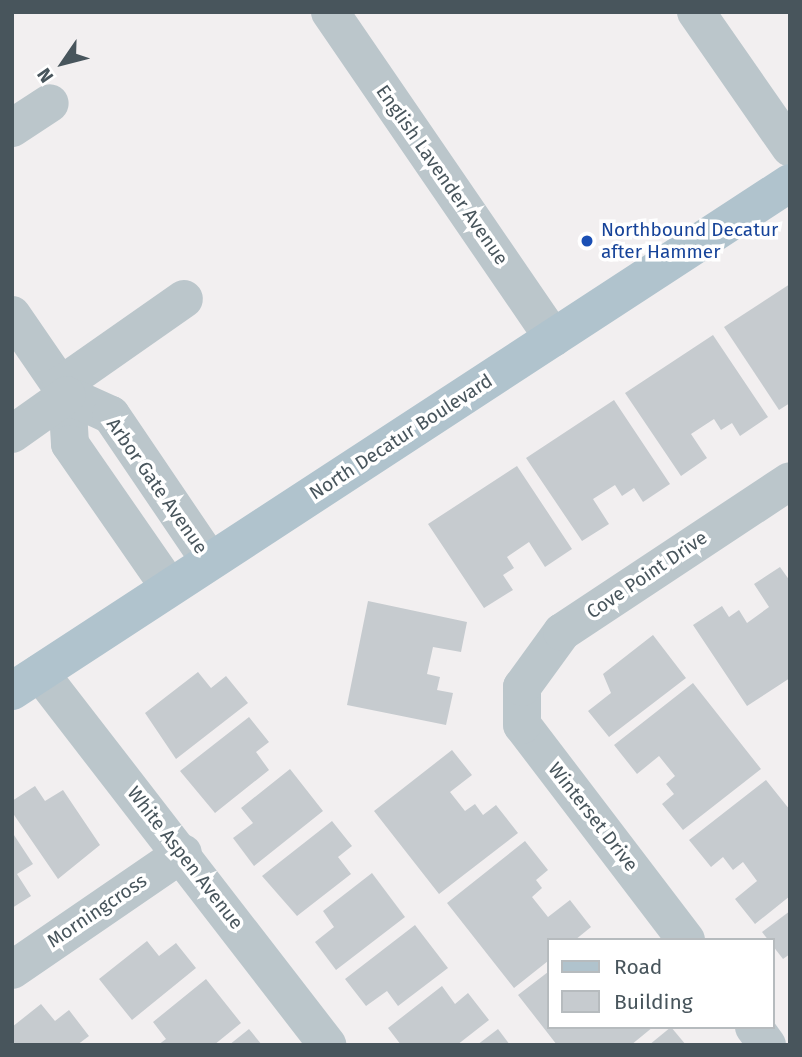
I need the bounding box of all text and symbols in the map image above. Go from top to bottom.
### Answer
north arrow [28,28,98,98]
text: N [32,64,58,87]
street label: English Lavender Avenue [371,81,513,269]
place label: Northbound Decatur after Hammer [601,219,778,263]
marker: Northbound Decatur after Hammer [579,233,595,249]
street label: North Decatur Boulevard [305,369,497,505]
street label: Arbor Gate Avenue [102,414,212,558]
street label: Cove Point Drive [582,526,712,624]
street label: Winterset Drive [543,758,643,876]
street label: White Aspen Avenue [122,782,248,934]
street label: Morningcross [43,869,151,953]
legend [546,938,774,1029]
text: Road [614,954,662,980]
text: Building [614,989,693,1015]

